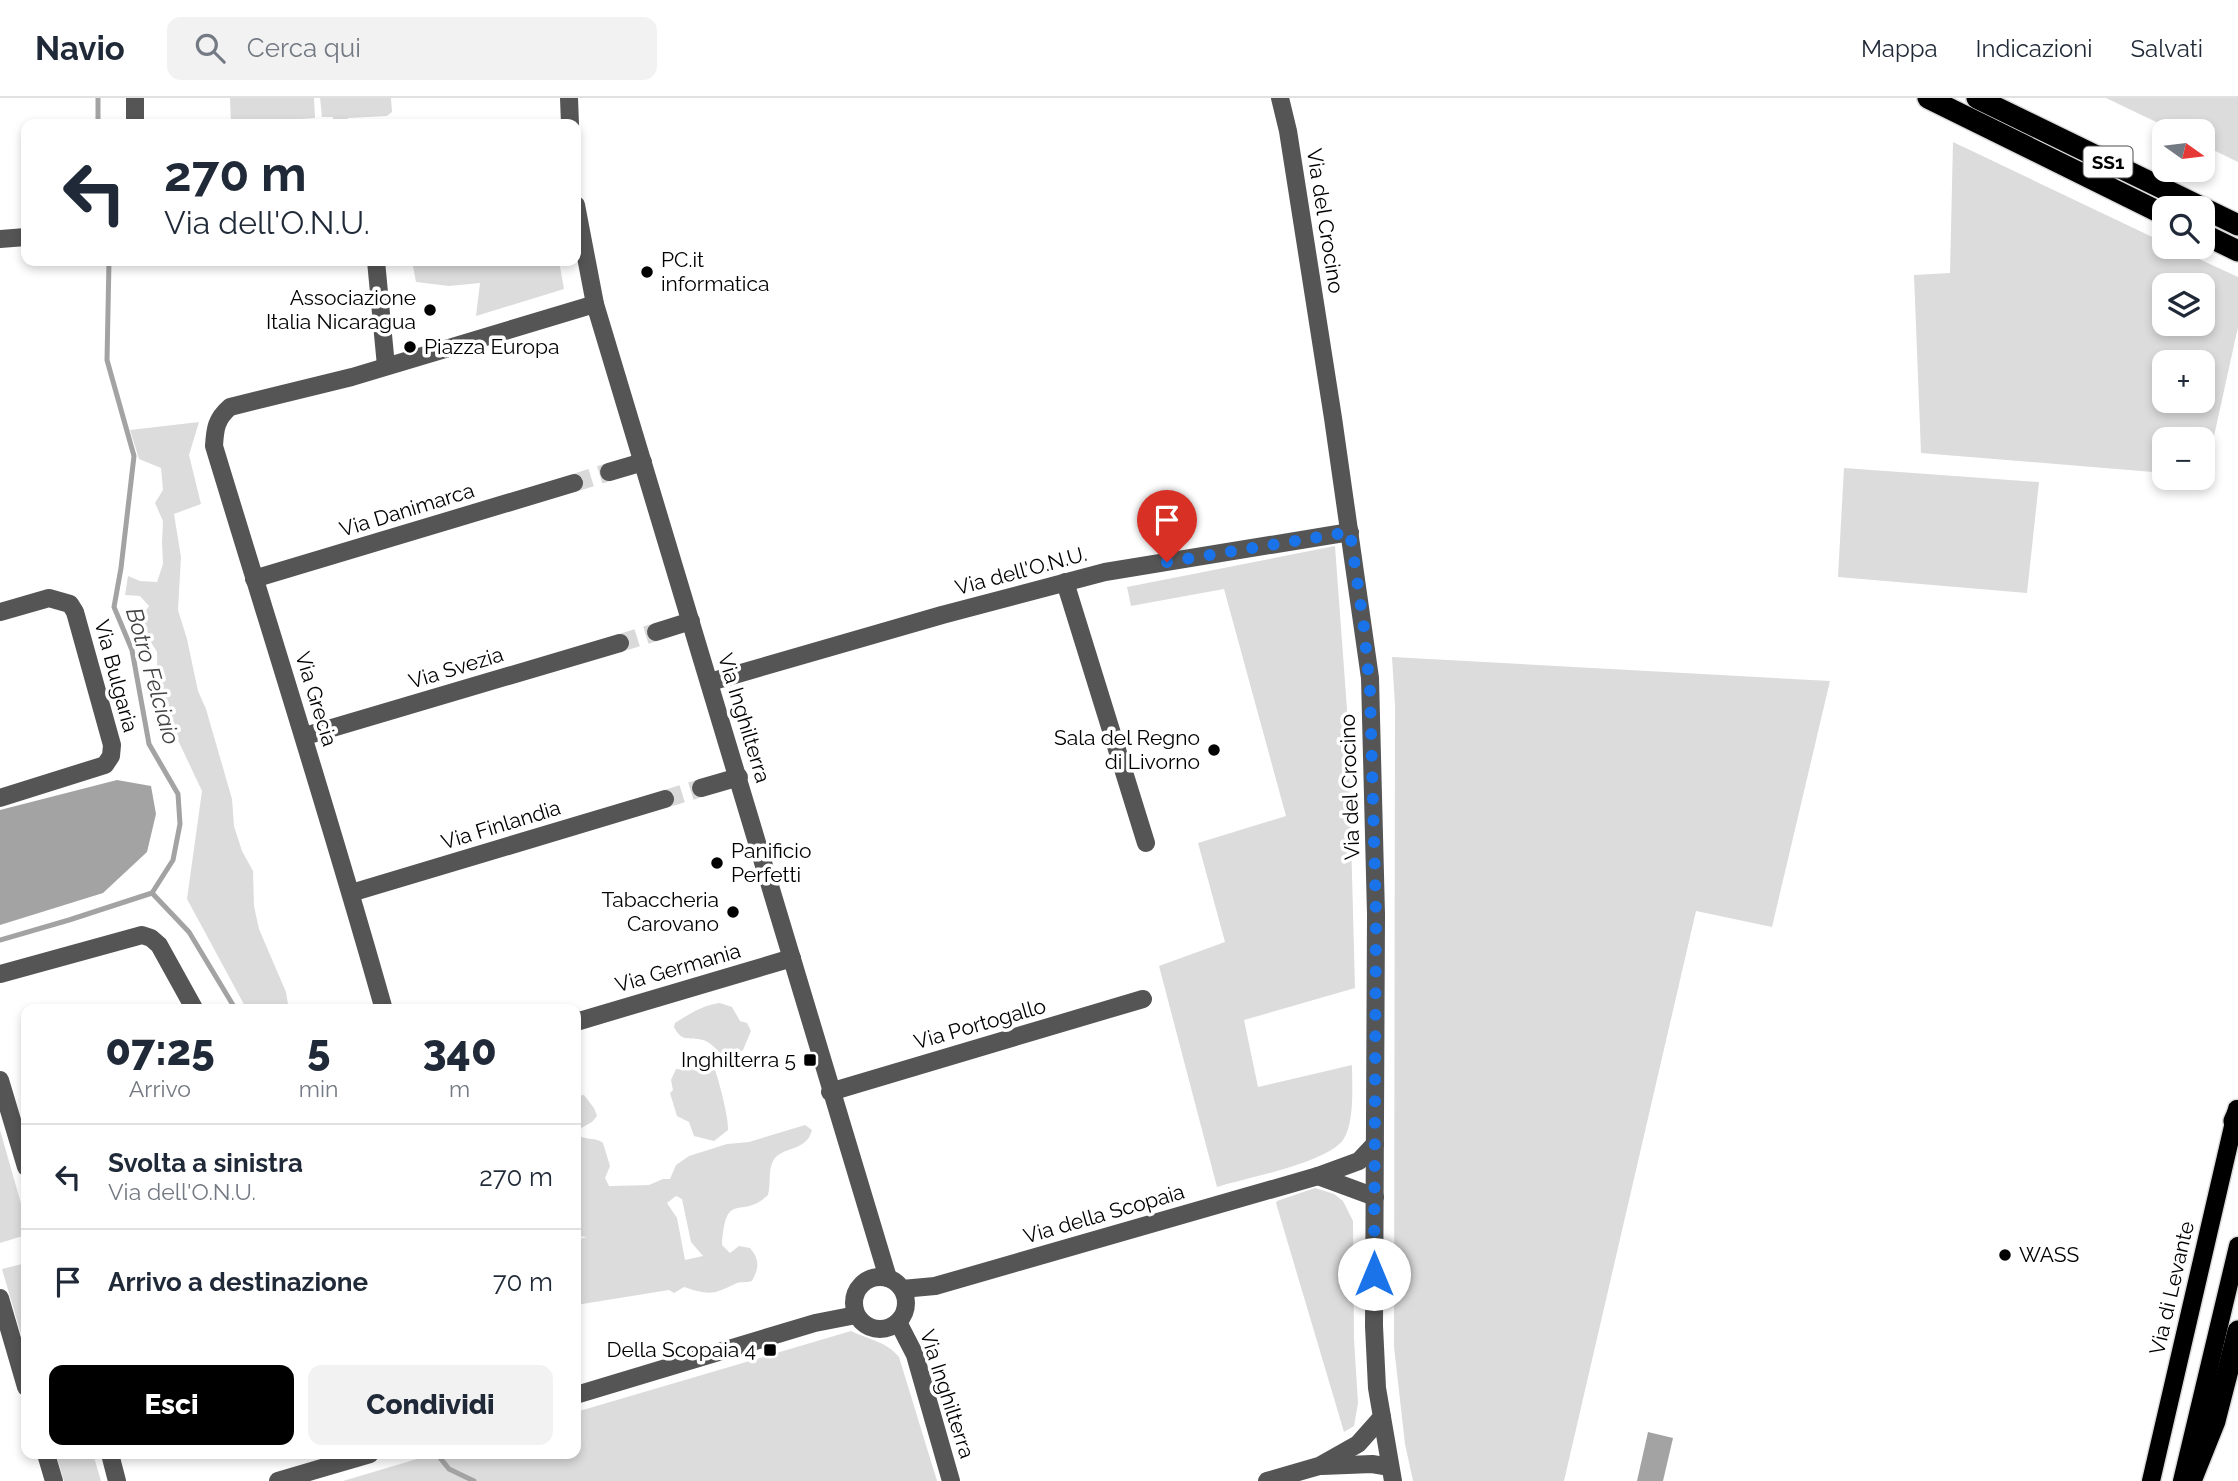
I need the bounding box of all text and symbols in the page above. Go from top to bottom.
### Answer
search box [167,17,657,80]
text: Navio [35,29,125,68]
icon: search [191,29,229,67]
text: Cerca qui [247,33,361,63]
text: Mappa [1861,34,1938,63]
text: Indicazioni [1976,34,2093,63]
text: Salvati [2131,34,2203,63]
north arrow [2152,119,2216,182]
map controls [2152,119,2215,490]
text: 270 m [164,145,307,202]
road number: SS1 [2084,146,2132,178]
icon: left [49,147,140,238]
street label: Via del Crocino [1302,147,1349,295]
button: search [2152,196,2215,259]
text: Via dell'O.N.U. [164,204,370,241]
place label: PC.it informatica [661,247,769,296]
marker: PC.it informatica [639,264,655,280]
button: layers [2152,273,2215,336]
place label: Associazione Italia Nicaragua [266,285,416,334]
marker: Associazione Italia Nicaragua [422,302,438,318]
place label: Piazza Europa [424,334,560,359]
marker: Piazza Europa [402,339,418,355]
button: + [2152,350,2215,413]
button: − [2152,427,2215,490]
street label: Via Danimarca [336,477,477,542]
pin [1137,490,1197,562]
icon: arrive [1148,501,1186,539]
street label: Via dell'O.N.U. [952,541,1089,600]
water label: Botro Felciaio [121,604,186,747]
street label: Via Bulgaria [89,617,144,735]
street label: Via Svezia [406,641,506,694]
street label: Via Grecia [290,649,343,749]
street label: Via Inghilterra [713,650,776,786]
street label: Via del Crocino [1334,714,1365,861]
place label: Sala del Regno di Livorno [1054,725,1200,774]
marker: Sala del Regno di Livorno [1206,742,1222,758]
street label: Via Finlandia [438,795,563,855]
place label: Panificio Perfetti [731,838,811,887]
marker: Panificio Perfetti [709,855,725,871]
place label: Tabaccheria Carovano [602,887,719,936]
marker: Tabaccheria Carovano [725,904,741,920]
street label: Via Germania [612,938,743,997]
street label: Via Portogallo [911,993,1049,1054]
text: 07:25 [105,1026,215,1075]
text: 5 [307,1026,330,1075]
text: 340 [423,1026,497,1075]
place label: Inghilterra 5 [681,1047,796,1072]
marker: Inghilterra 5 [802,1052,818,1068]
text: Arrivo [129,1075,191,1102]
text: min [299,1075,338,1102]
text: m [449,1075,470,1102]
text: Svolta a sinistra [108,1148,303,1178]
icon: left [49,1158,87,1196]
text: 270 m [479,1162,553,1192]
text: Via dell'O.N.U. [108,1178,256,1205]
street label: Via della Scopaia [1020,1179,1187,1248]
street label: Via di Levante [2144,1219,2199,1357]
position arrow [1337,1237,1411,1311]
place label: WASS [2019,1242,2079,1267]
marker: WASS [1997,1247,2013,1263]
icon: arrive [49,1263,87,1301]
text: Arrivo a destinazione [108,1267,368,1297]
text: 70 m [493,1267,553,1297]
street label: Via Inghilterra [915,1326,980,1461]
place label: Della Scopaia 4 [607,1337,756,1362]
marker: Della Scopaia 4 [762,1342,778,1358]
button: Esci [49,1365,294,1445]
button: Condividi [308,1365,553,1445]

